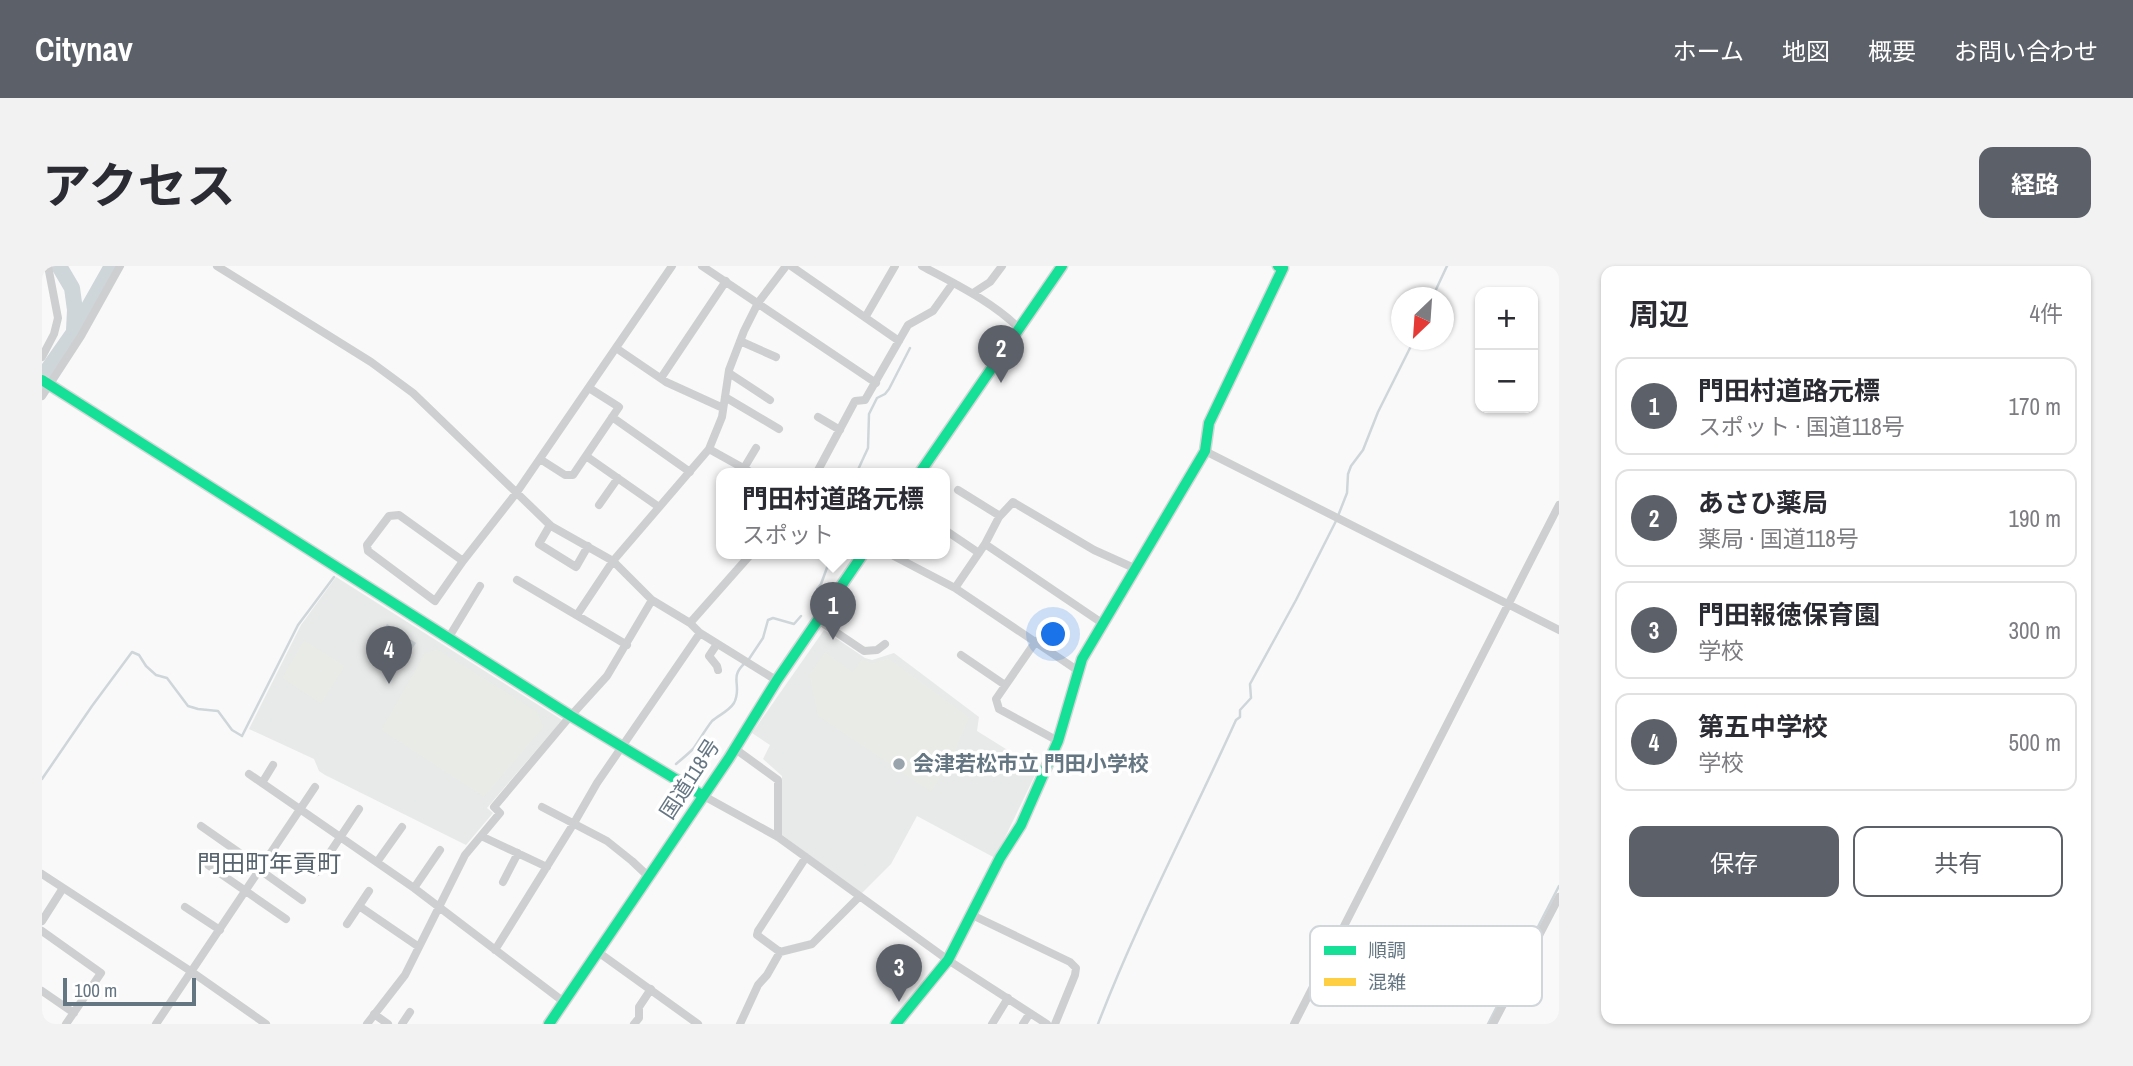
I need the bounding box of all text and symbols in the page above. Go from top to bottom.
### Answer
text: Citynav [35,27,133,71]
text: ホーム [1673,35,1744,67]
text: 地図 [1782,35,1830,67]
text: 概要 [1868,35,1916,67]
text: お問い合わせ [1954,35,2098,67]
button: 経路 [1979,147,2091,218]
text: アクセス [42,152,236,218]
north arrow [1391,287,1454,350]
map controls [1475,287,1538,413]
button: + [1475,287,1538,350]
text: 周辺 [1629,294,1689,334]
text: 4件 [2030,298,2063,329]
pin: 2 [978,325,1024,383]
button: − [1475,350,1538,413]
text: 門田村道路元標 [1698,373,1880,408]
text: 1 [1649,391,1659,422]
text: 170 m [2009,391,2061,422]
text: スポット · 国道118号 [1698,411,1905,442]
popup [716,468,950,559]
text: 門田村道路元標 [742,481,924,516]
text: あさひ薬局 [1698,485,1828,520]
text: 2 [1649,503,1659,534]
text: 190 m [2009,503,2061,534]
text: スポット [742,519,834,550]
text: 薬局 · 国道118号 [1698,523,1859,554]
pin: 1 [810,582,856,640]
text: 門田報徳保育園 [1698,597,1880,632]
text: 3 [1649,615,1659,646]
text: 300 m [2009,615,2061,646]
your location [1036,617,1070,651]
pin: 4 [366,626,412,684]
text: 学校 [1698,635,1744,666]
text: 第五中学校 [1698,709,1828,744]
text: 4 [1649,727,1659,758]
text: 500 m [2009,727,2061,758]
street label: 国道118号 [653,733,726,825]
text: 学校 [1698,747,1744,778]
place label: 会津若松市立 門田小学校 [913,749,1149,778]
marker: 会津若松市立 門田小学校 [891,756,907,772]
button: 保存 [1629,826,1839,897]
button: 共有 [1853,826,2063,897]
district label: 門田町年貢町 [197,847,341,879]
legend [1310,926,1542,1006]
text: 順調 [1368,937,1406,963]
pin: 3 [876,944,922,1002]
text: 混雑 [1368,969,1406,995]
scale bar [63,975,196,1007]
text: 100 m [74,977,117,1003]

